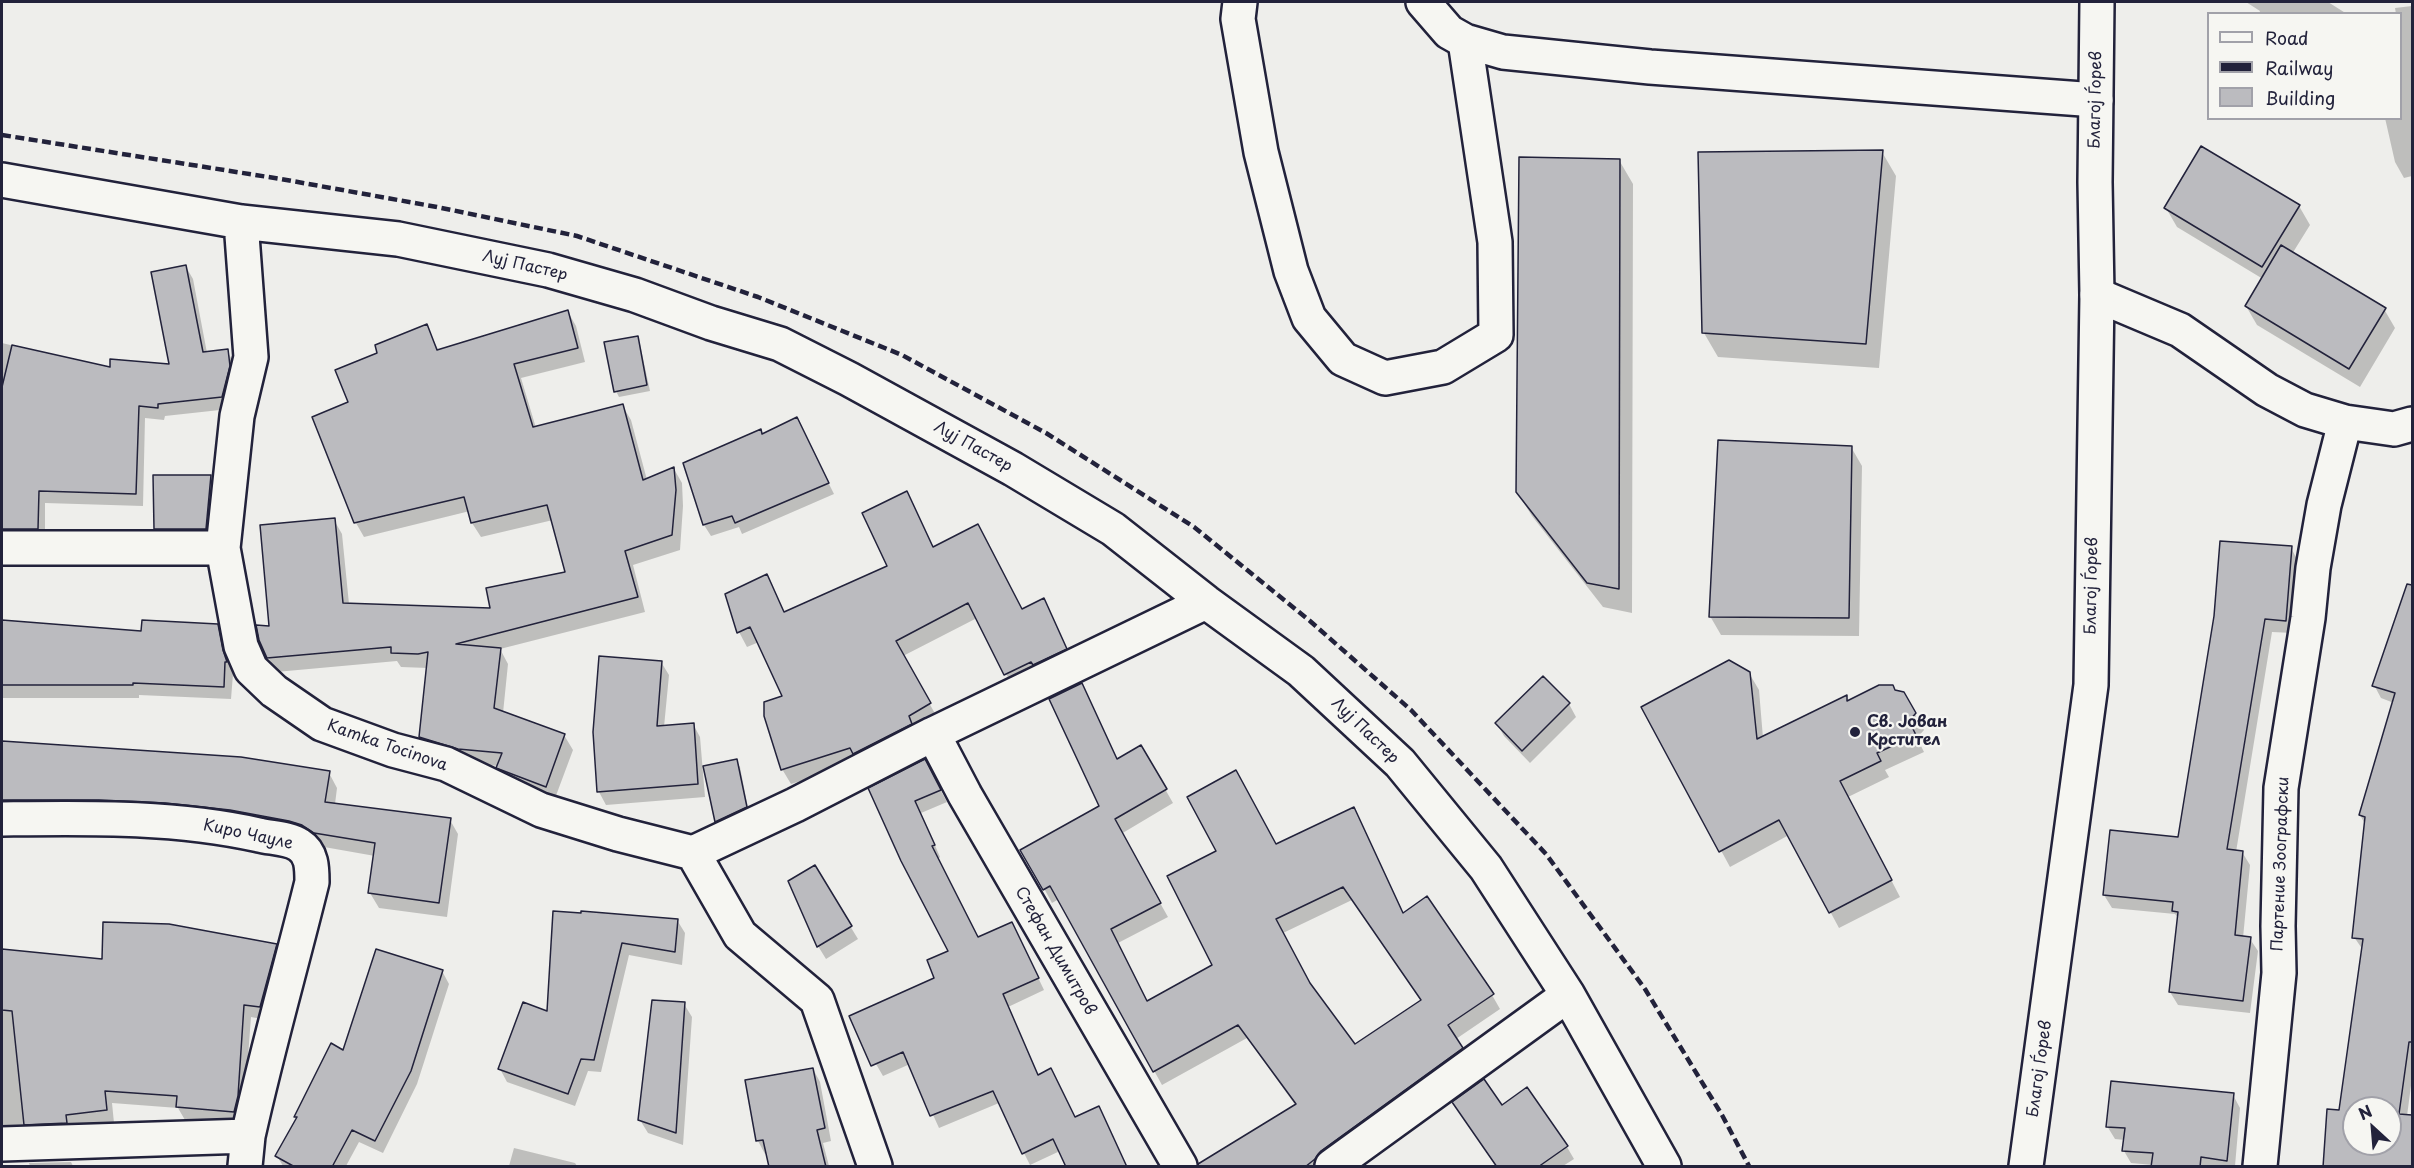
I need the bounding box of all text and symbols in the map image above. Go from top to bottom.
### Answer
legend [2207,12,2402,120]
text: Road [2265,24,2309,51]
street label: Благој Ѓорев [2086,51,2106,149]
text: Railway [2265,54,2333,81]
text: Building [2265,84,2335,111]
street label: Луј Пастер [481,247,569,285]
street label: Луј Пастер [930,418,1016,476]
street label: Благој Ѓорев [2082,537,2102,635]
street label: Луј Пастер [1327,694,1403,768]
place label: Св. Јован Крстител [1867,713,1947,751]
street label: Kamka Tocinova [324,716,450,776]
marker: Св. Јован Крстител [1848,725,1862,739]
street label: Партение Зоографски [2268,776,2294,952]
street label: Киро Чауле [201,816,295,854]
street label: Стефан Димитров [1010,883,1100,1019]
street label: Благој Ѓорев [2024,1019,2056,1119]
north arrow [2342,1096,2402,1156]
text: N [2354,1098,2376,1125]

